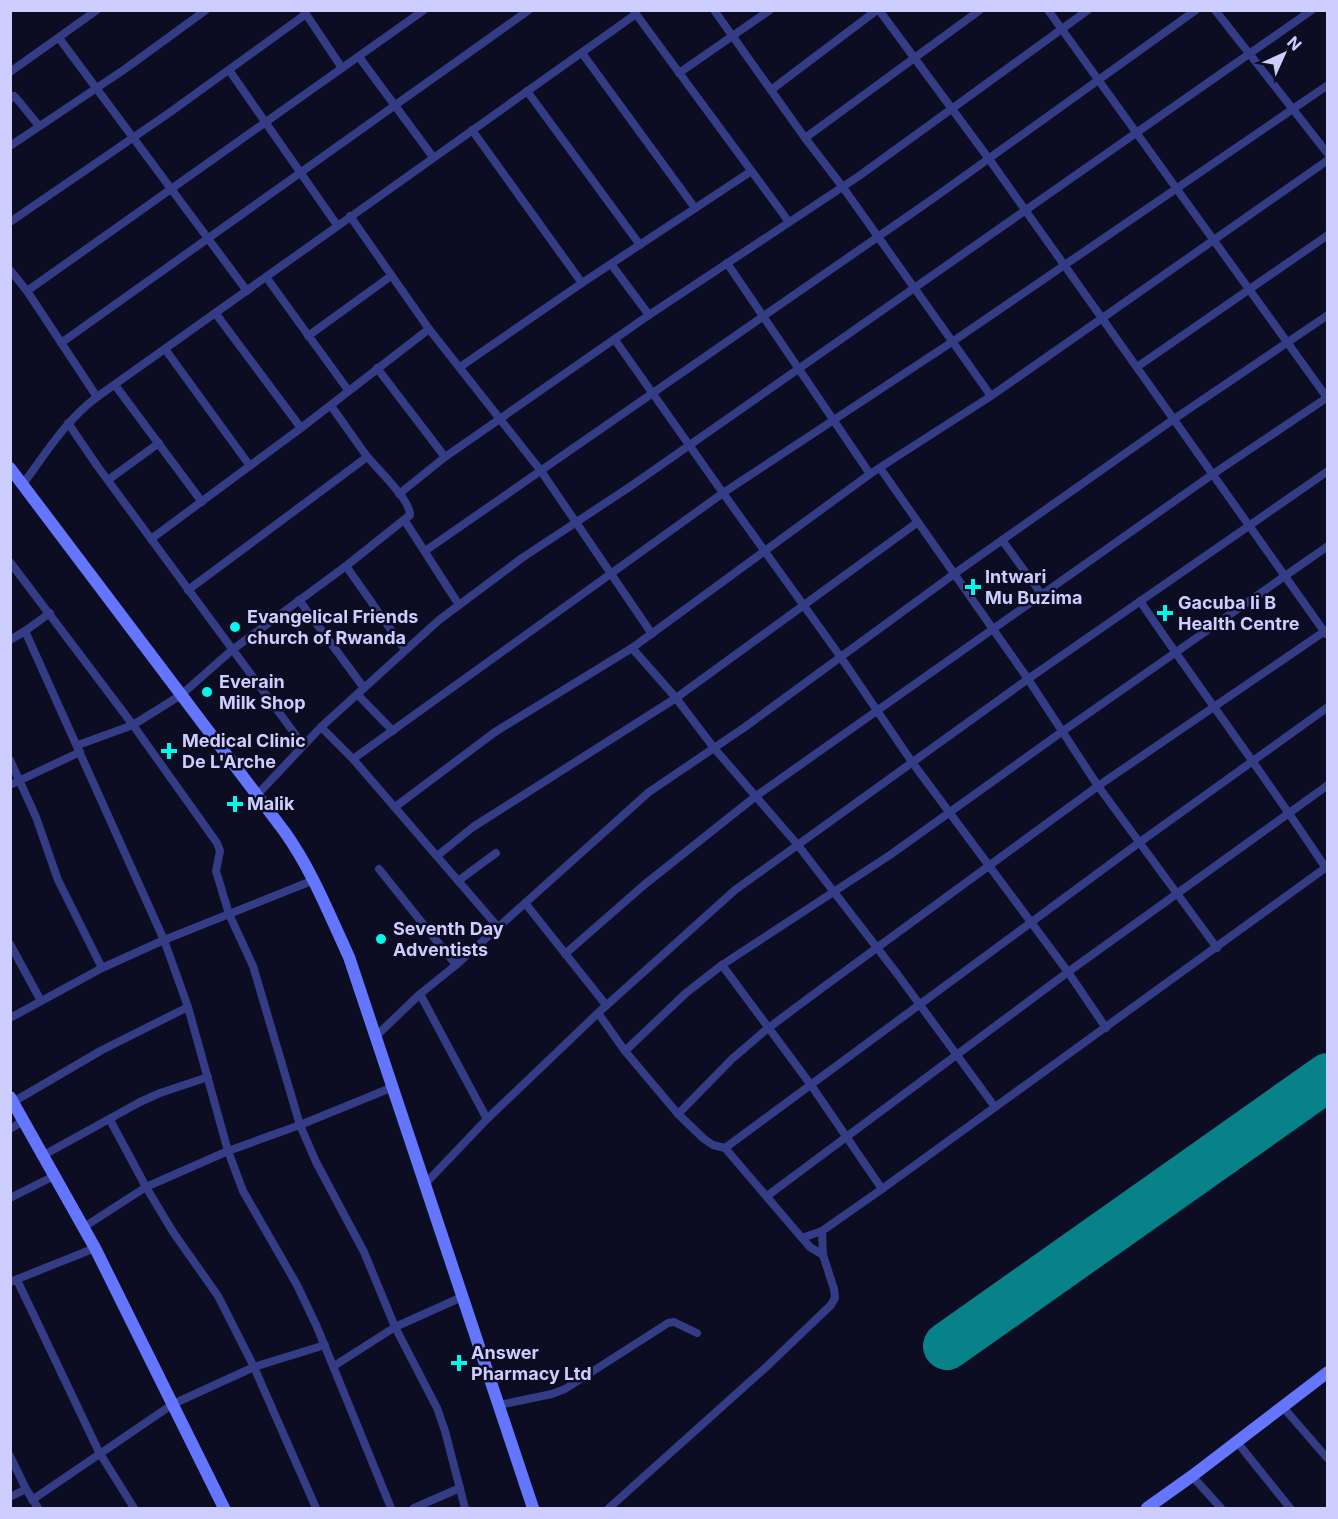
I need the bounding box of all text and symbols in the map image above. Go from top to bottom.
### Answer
north arrow [1254,24,1314,84]
text: N [1283,32,1306,55]
place label: Intwari Mu Buzima [985,566,1082,608]
marker: Intwari Mu Buzima [966,580,980,594]
place label: Gacuba Ii B Health Centre [1178,592,1300,634]
marker: Gacuba Ii B Health Centre [1156,604,1174,622]
place label: Evangelical Friends church of Rwanda [247,606,418,648]
marker: Evangelical Friends church of Rwanda [228,620,242,634]
place label: Everain Milk Shop [219,671,306,713]
marker: Everain Milk Shop [200,685,214,699]
place label: Medical Clinic De L'Arche [182,730,306,772]
marker: Medical Clinic De L'Arche [160,742,178,760]
place label: Malik [247,793,295,814]
marker: Malik [228,797,242,811]
place label: Seventh Day Adventists [393,918,504,960]
marker: Seventh Day Adventists [374,932,388,946]
place label: Answer Pharmacy Ltd [471,1342,592,1384]
marker: Answer Pharmacy Ltd [452,1356,466,1370]

